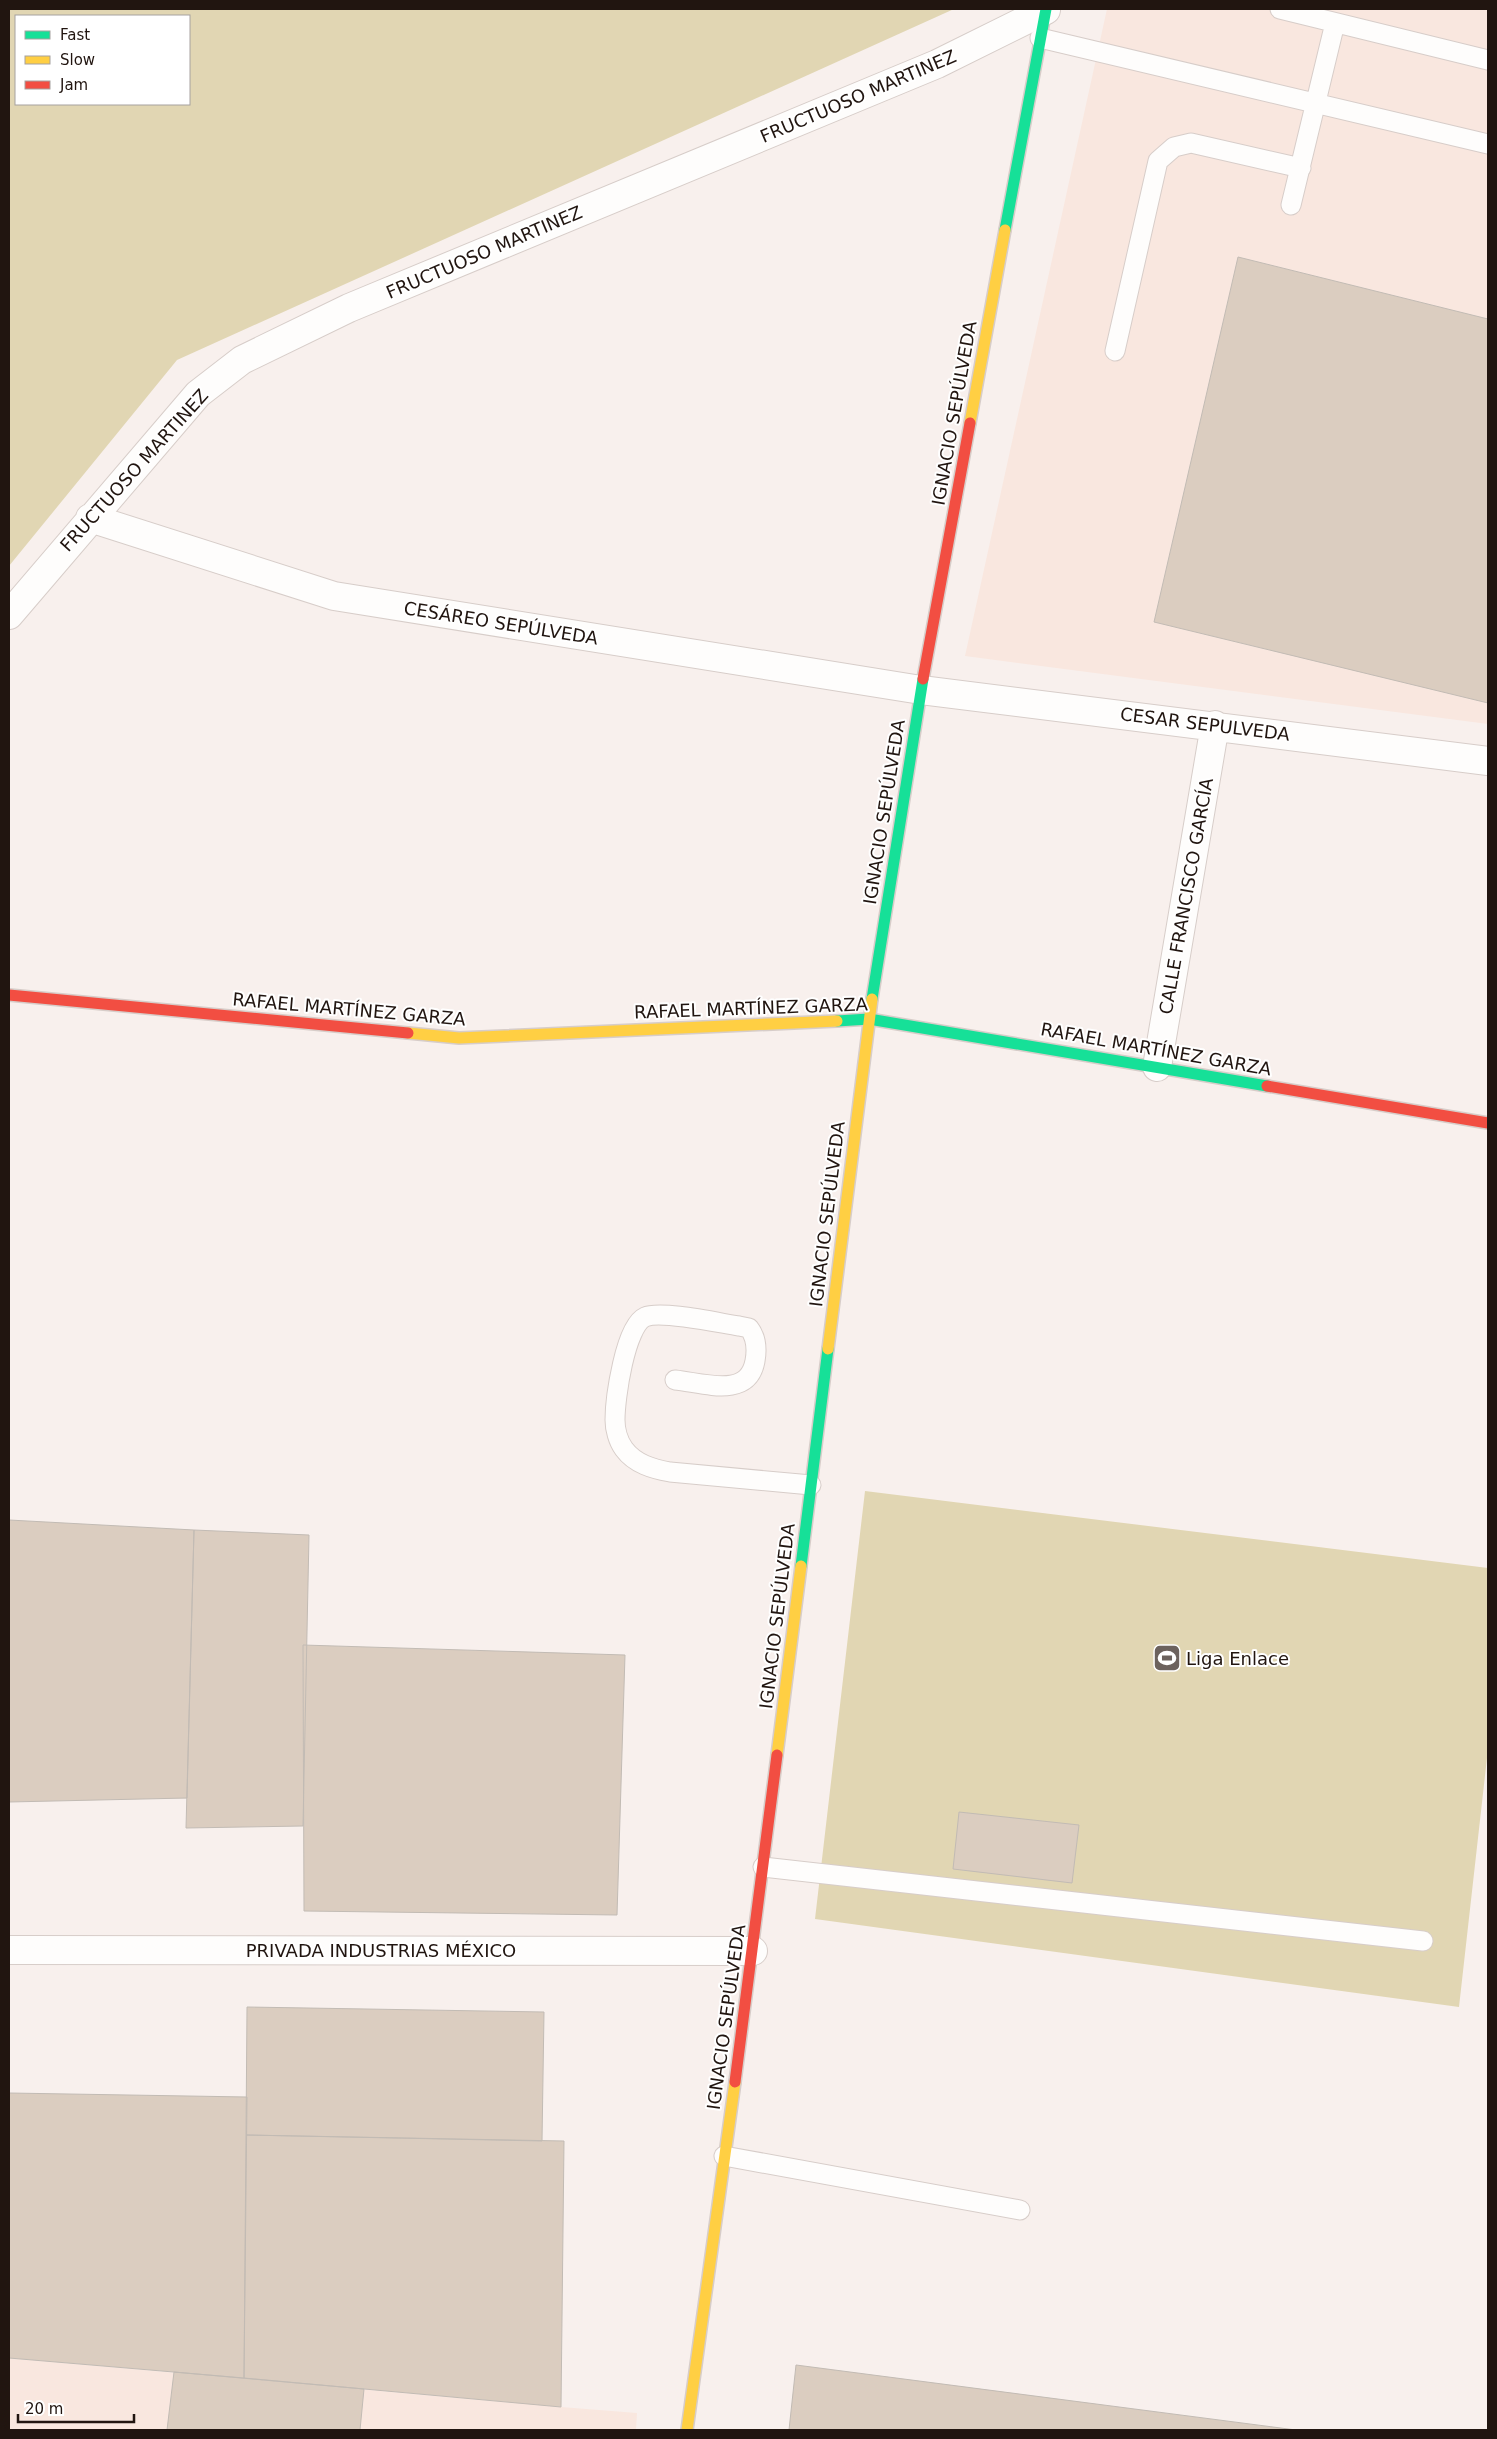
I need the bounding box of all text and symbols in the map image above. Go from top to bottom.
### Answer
legend [15,15,190,105]
text: Fast [60,26,90,44]
street label: FRUCTUOSO MARTINEZ [757,45,959,147]
text: Slow [60,51,95,69]
text: Jam [59,76,88,94]
street label: FRUCTUOSO MARTINEZ [383,201,585,303]
street label: IGNACIO SEPÚLVEDA [927,318,981,507]
street label: FRUCTUOSO MARTINEZ [56,385,212,555]
street label: CESÁREO SEPÚLVEDA [402,597,600,649]
street label: CESAR SEPULVEDA [1119,703,1292,745]
street label: IGNACIO SEPÚLVEDA [859,717,909,906]
street label: CALLE FRANCISCO GARCÍA [1155,775,1217,1016]
street label: RAFAEL MARTÍNEZ GARZA [232,988,467,1030]
street label: RAFAEL MARTÍNEZ GARZA [634,993,869,1023]
street label: RAFAEL MARTÍNEZ GARZA [1039,1018,1274,1080]
street label: IGNACIO SEPÚLVEDA [805,1119,849,1308]
street label: IGNACIO SEPÚLVEDA [755,1521,799,1710]
sports icon: Liga Enlace [1152,1643,1182,1673]
place label: Liga Enlace [1186,1648,1289,1669]
street label: IGNACIO SEPÚLVEDA [703,1922,749,2111]
street label: PRIVADA INDUSTRIAS MÉXICO [246,1940,516,1961]
scale bar [18,2392,134,2424]
text: 20 m [25,2400,63,2418]

